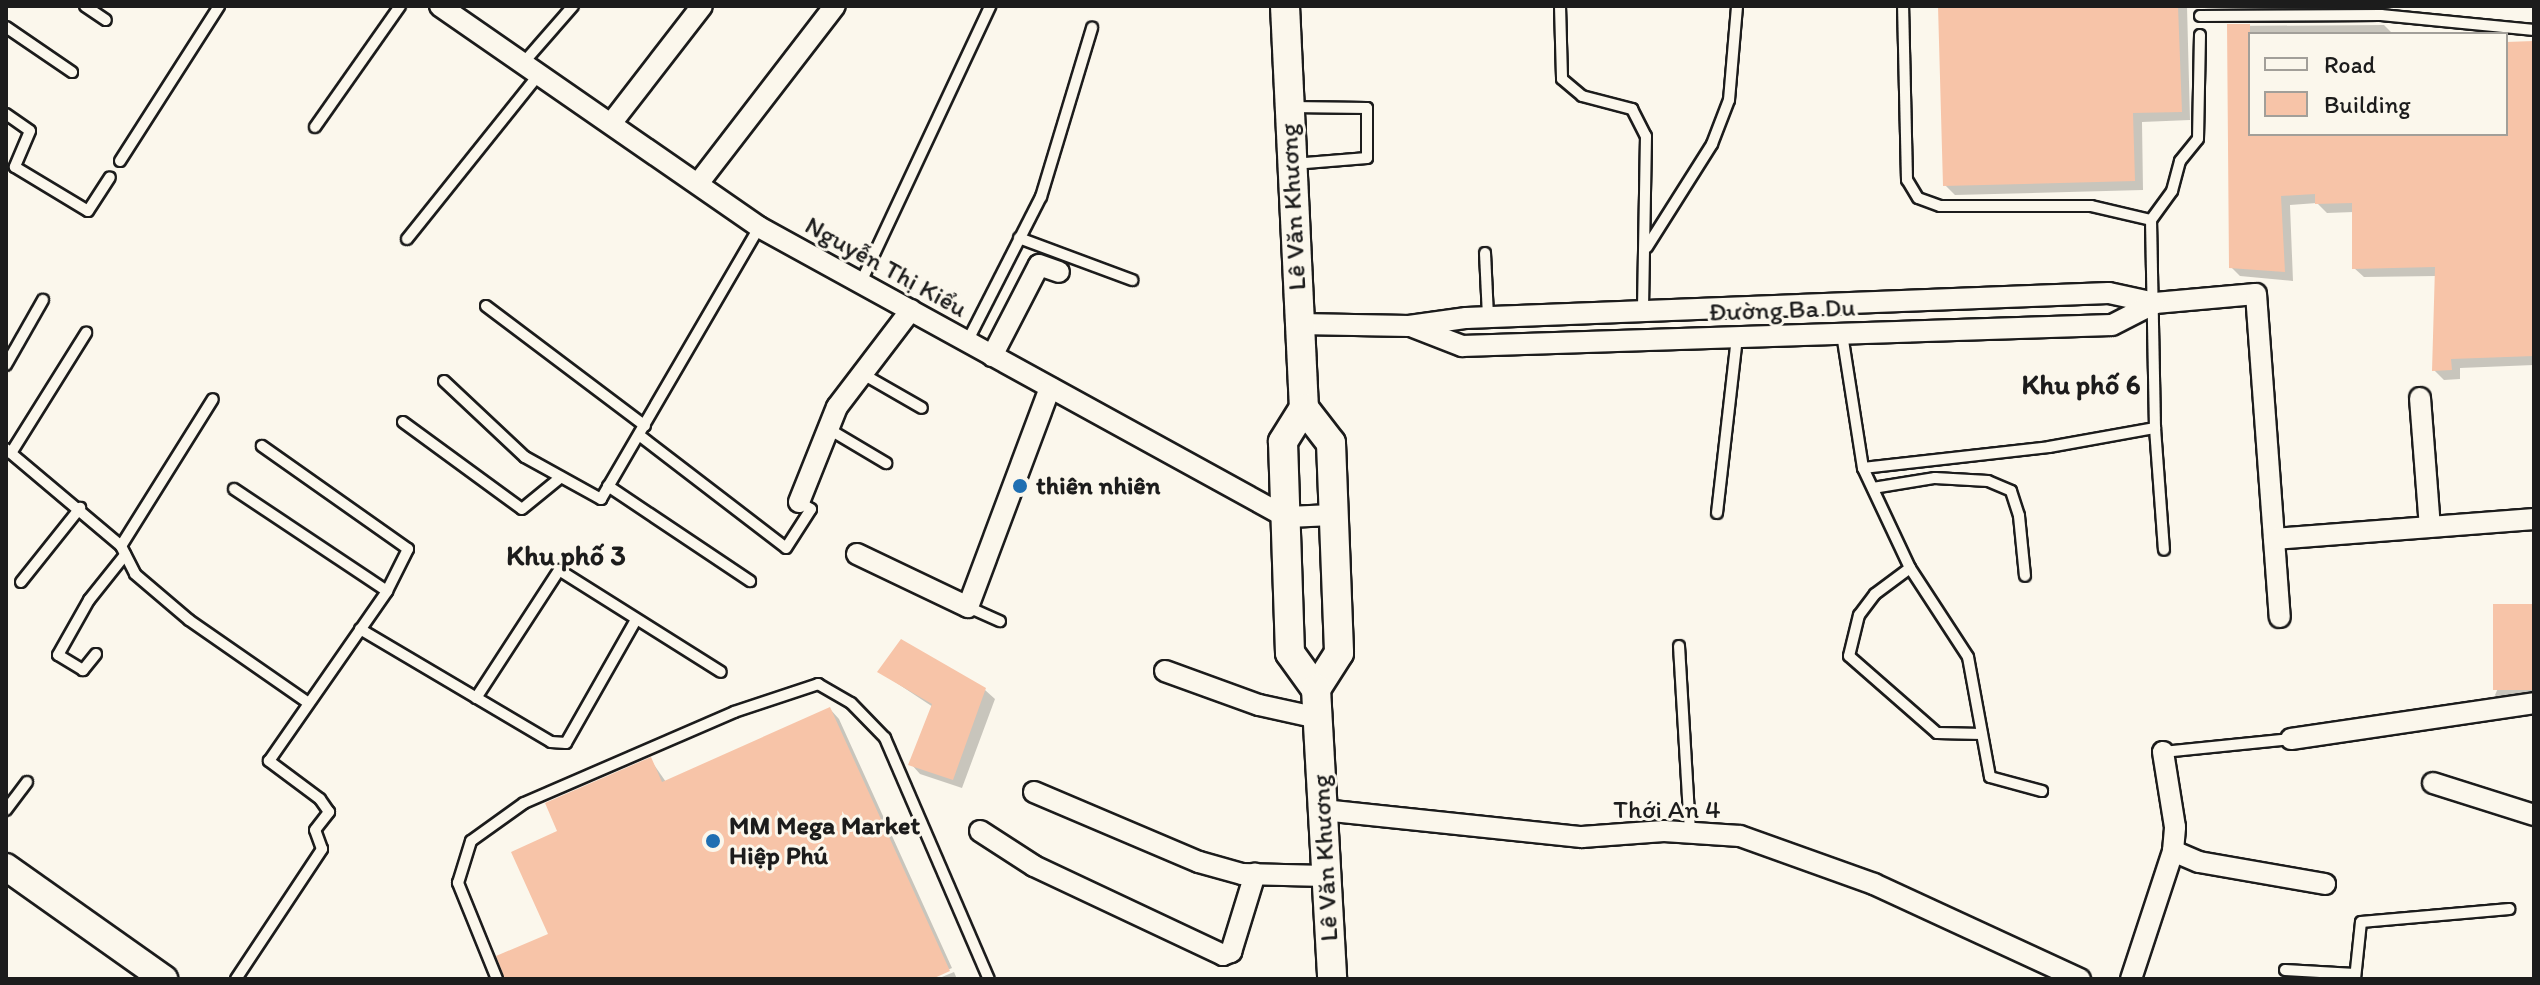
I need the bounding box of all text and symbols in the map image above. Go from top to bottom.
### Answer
legend [2248,32,2508,136]
text: Road [2324,50,2376,79]
text: Building [2324,90,2411,119]
street label: Lê Văn Khương [1273,123,1313,291]
street label: Nguyễn Thị Kiểu [799,209,973,325]
street label: Đường Ba Du [1708,292,1856,328]
district label: Khu phố 6 [2021,367,2141,401]
place label: thiên nhiên [1036,470,1160,502]
marker: thiên nhiên [1011,477,1029,495]
district label: Khu phố 3 [506,538,626,572]
street label: Lê Văn Khương [1305,774,1345,942]
street label: Thới An 4 [1613,794,1721,826]
place label: MM Mega Market Hiệp Phú [729,810,921,872]
marker: MM Mega Market Hiệp Phú [704,832,722,850]

